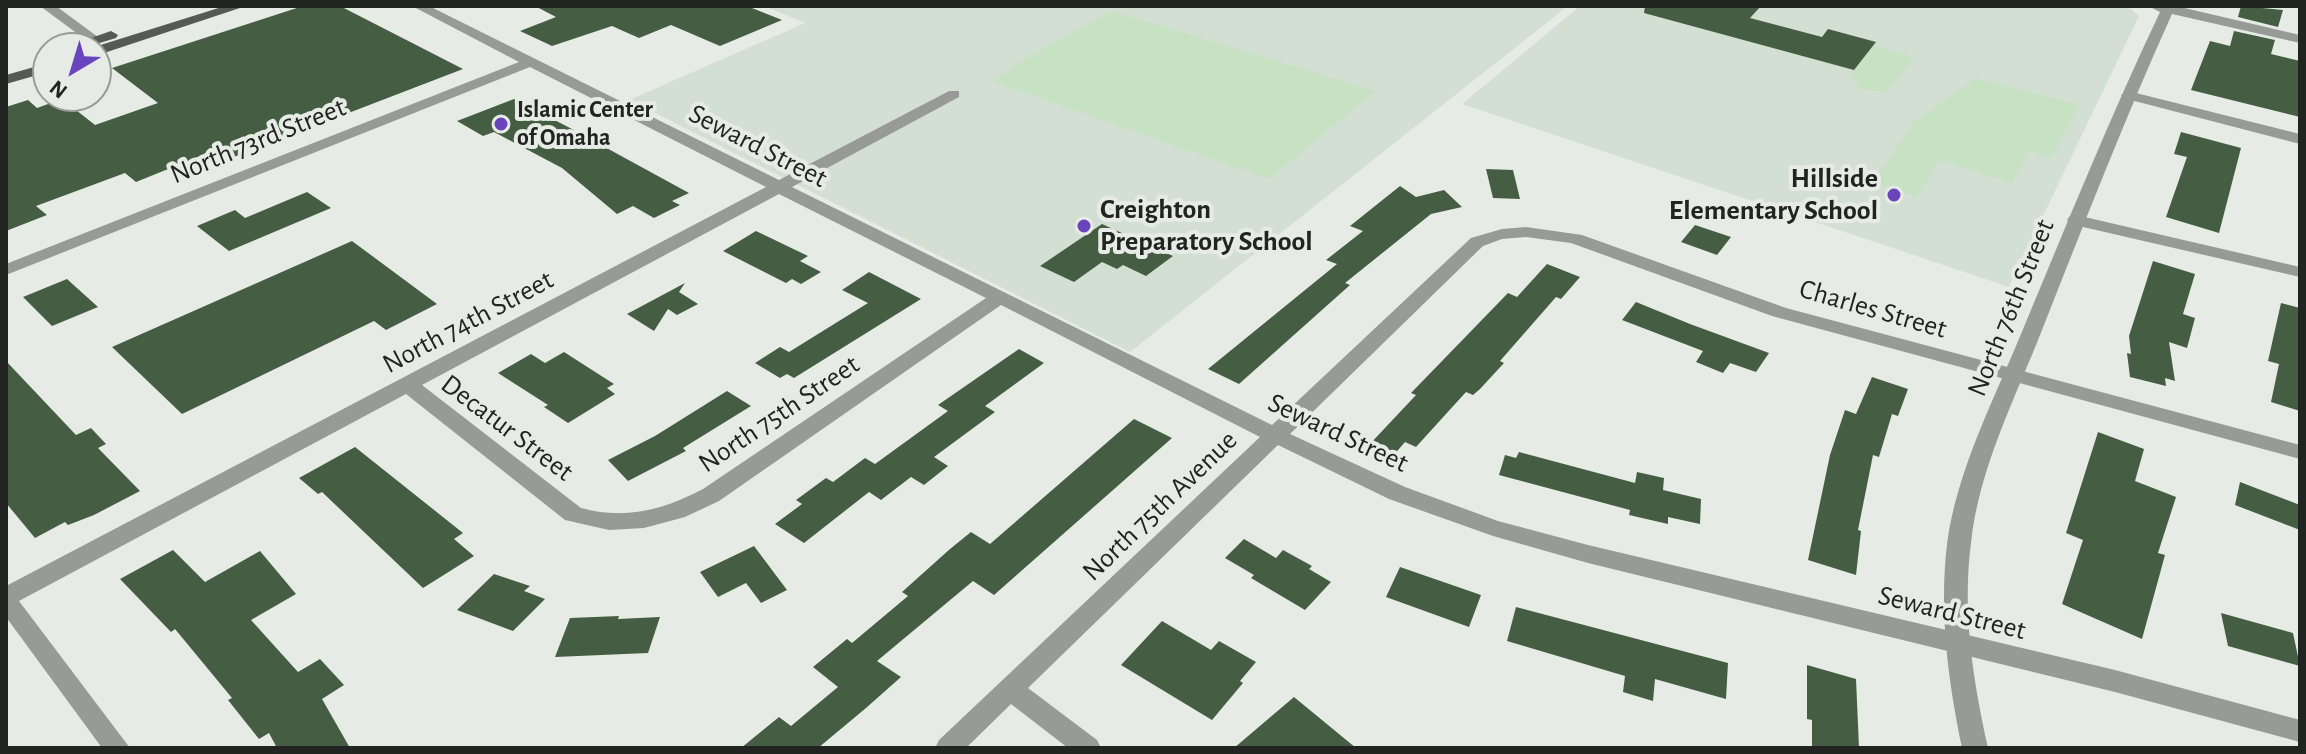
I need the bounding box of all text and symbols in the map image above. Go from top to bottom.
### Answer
north arrow [32,32,112,112]
text: N [46,76,71,103]
street label: North 73rd Street [165,91,351,191]
place label: Islamic Center of Omaha [517,96,653,152]
street label: Seward Street [683,97,833,195]
marker: Islamic Center of Omaha [492,115,510,133]
place label: Hillside Elementary School [1669,162,1878,228]
marker: Hillside Elementary School [1885,186,1903,204]
place label: Creighton Preparatory School [1100,193,1313,259]
street label: North 76th Street [1960,215,2062,401]
marker: Creighton Preparatory School [1075,217,1093,235]
street label: North 74th Street [377,263,559,381]
street label: Charles Street [1796,272,1950,346]
street label: North 75th Street [692,348,866,480]
street label: Decatur Street [434,367,580,489]
street label: Seward Street [1263,386,1413,480]
street label: North 75th Avenue [1076,424,1244,588]
street label: Seward Street [1875,578,2029,648]

